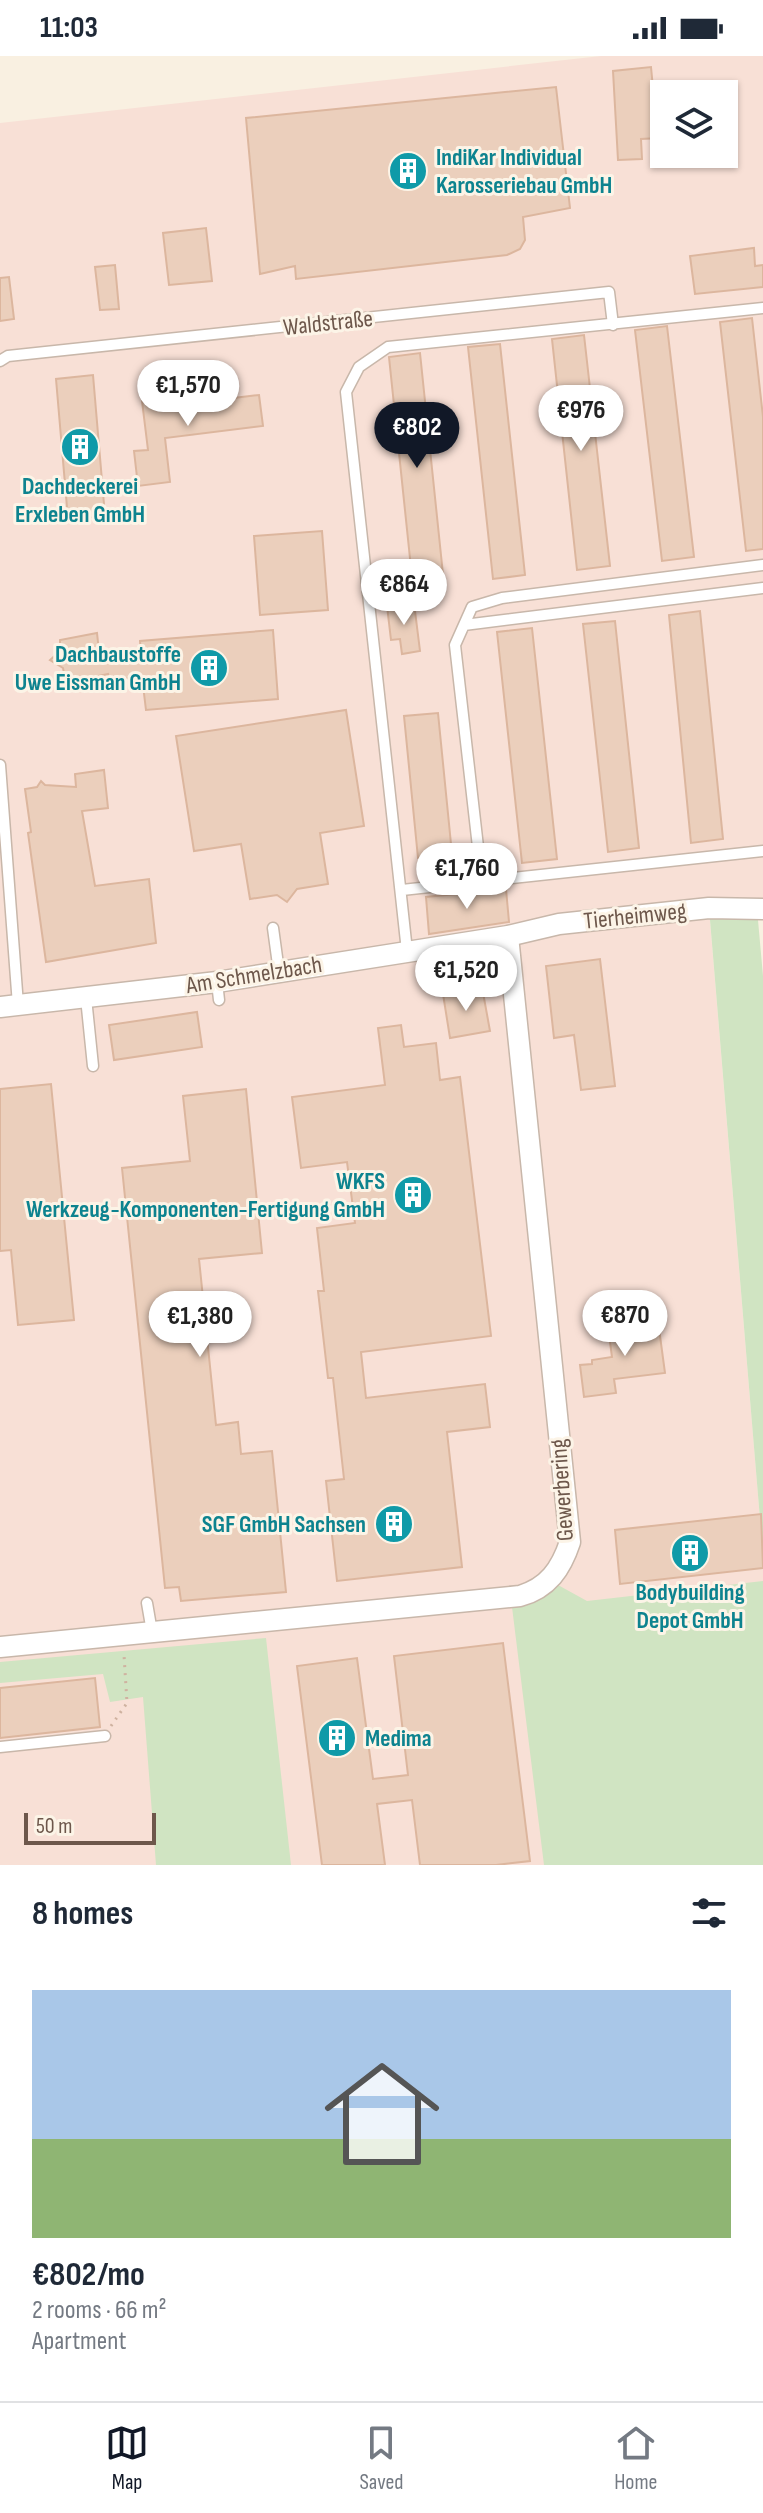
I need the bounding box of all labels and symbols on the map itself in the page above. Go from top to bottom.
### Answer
place label: IndiKar Individual Karosseriebau GmbH [436,143,612,200]
building icon: IndiKar Individual Karosseriebau GmbH [387,150,429,192]
street label: Waldstraße [282,304,374,342]
pin: €1,570 [123,360,253,428]
pin: €976 [534,385,628,453]
pin: €802 [370,402,464,470]
building icon: Dachdeckerei Erxleben GmbH [59,426,101,468]
place label: Dachdeckerei Erxleben GmbH [15,472,145,529]
pin: €864 [357,559,451,627]
place label: Dachbaustoffe Uwe Eissman GmbH [15,640,181,697]
building icon: Dachbaustoffe Uwe Eissman GmbH [188,647,230,689]
pin: €1,760 [402,843,532,911]
street label: Tierheimweg [582,896,688,936]
pin: €1,520 [401,945,531,1013]
street label: Am Schmelzbach [183,950,324,1000]
place label: WKFS Werkzeug-Komponenten-Fertigung GmbH [26,1167,385,1224]
building icon: WKFS Werkzeug-Komponenten-Fertigung GmbH [392,1174,434,1216]
pin: €870 [578,1290,672,1358]
pin: €1,380 [135,1291,265,1359]
street label: Gewerbering [544,1438,580,1542]
building icon: SGF GmbH Sachsen [373,1503,415,1545]
place label: SGF GmbH Sachsen [202,1510,366,1539]
building icon: Bodybuilding Depot GmbH [669,1532,711,1574]
place label: Bodybuilding Depot GmbH [635,1578,745,1635]
building icon: Medima [316,1717,358,1759]
place label: Medima [365,1724,432,1753]
scale bar [24,1809,156,1845]

